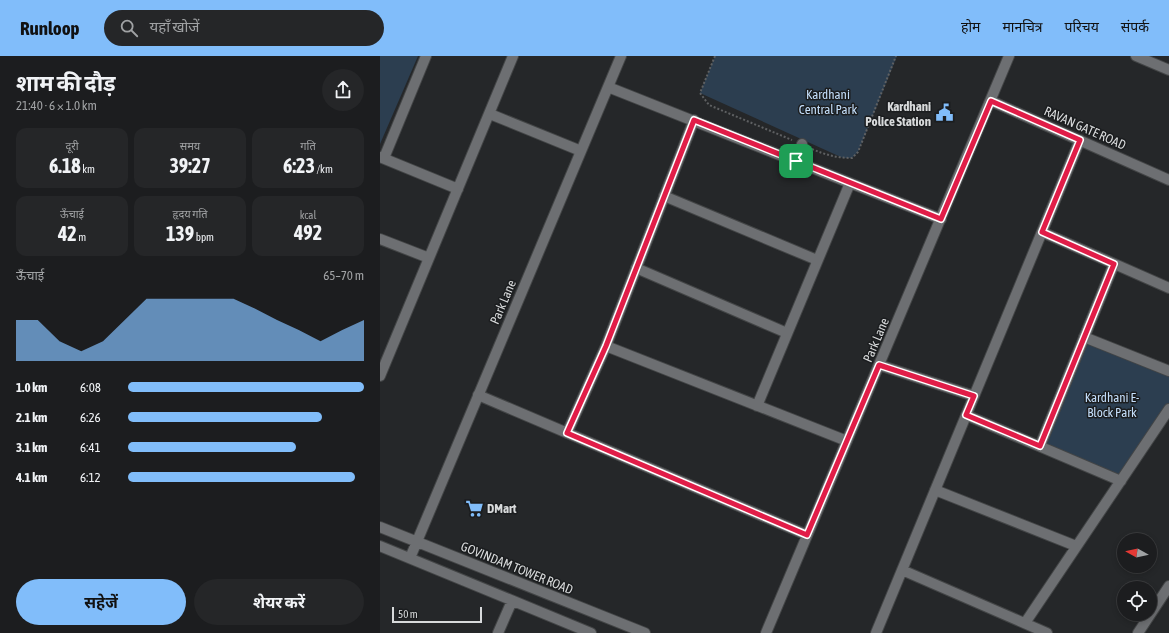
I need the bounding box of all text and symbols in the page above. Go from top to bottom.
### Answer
search box [104,10,384,46]
text: Runloop [20,17,80,39]
icon: search [118,17,140,39]
text: यहाँ खोजें [150,18,200,35]
text: होम [961,19,980,35]
text: मानचित्र [1002,19,1043,35]
text: परिचय [1065,19,1099,35]
text: संपर्क [1121,19,1149,35]
button: share [322,69,364,111]
text: शाम की दौड़ [16,70,116,96]
park label: Kardhani Central Park [799,87,857,117]
text: 21:40 · 6 × 1.0 km [16,98,97,113]
place label: Kardhani Police Station [865,99,931,129]
public building icon: Kardhani Police Station [934,103,954,123]
street label: RAVAN GATE ROAD [1042,103,1128,153]
text: दूरी [65,140,79,152]
text: समय [180,140,200,152]
text: गति [300,140,316,152]
pin [779,144,813,178]
icon: arrive [785,150,807,172]
text: 6.18 [49,154,81,177]
text: 39:27 [169,154,211,177]
text: 6:23 [283,154,315,177]
text: km [81,163,95,175]
text: /km [315,163,333,175]
text: ऊँचाई [60,208,84,220]
text: हृदय गति [172,208,208,220]
text: kcal [300,209,316,221]
text: 492 [294,221,322,244]
text: 42 [58,222,77,245]
text: 139 [166,222,194,245]
text: m [77,231,86,243]
text: bpm [194,231,214,243]
text: ऊँचाई [16,268,44,283]
text: 65–70 m [323,268,364,283]
street label: Park Lane [487,277,519,326]
street label: Park Lane [860,315,892,364]
text: 1.0 km [16,380,47,395]
text: 6:08 [80,380,101,395]
park label: Kardhani E- Block Park [1085,390,1139,420]
text: 2.1 km [16,410,47,425]
text: 6:26 [80,410,101,425]
text: 3.1 km [16,440,47,455]
text: 6:41 [80,440,101,455]
text: 4.1 km [16,470,47,485]
text: 6:12 [80,470,101,485]
supermarket icon: DMart [464,498,484,518]
place label: DMart [487,501,517,516]
north arrow [1117,533,1157,573]
map controls [1117,533,1157,621]
street label: GOVINDAM TOWER ROAD [459,539,575,597]
button: सहेजें [16,579,186,625]
button: शेयर करें [194,579,364,625]
button: locate [1117,581,1157,621]
scale bar [392,605,482,624]
text: 50 m [398,608,418,620]

